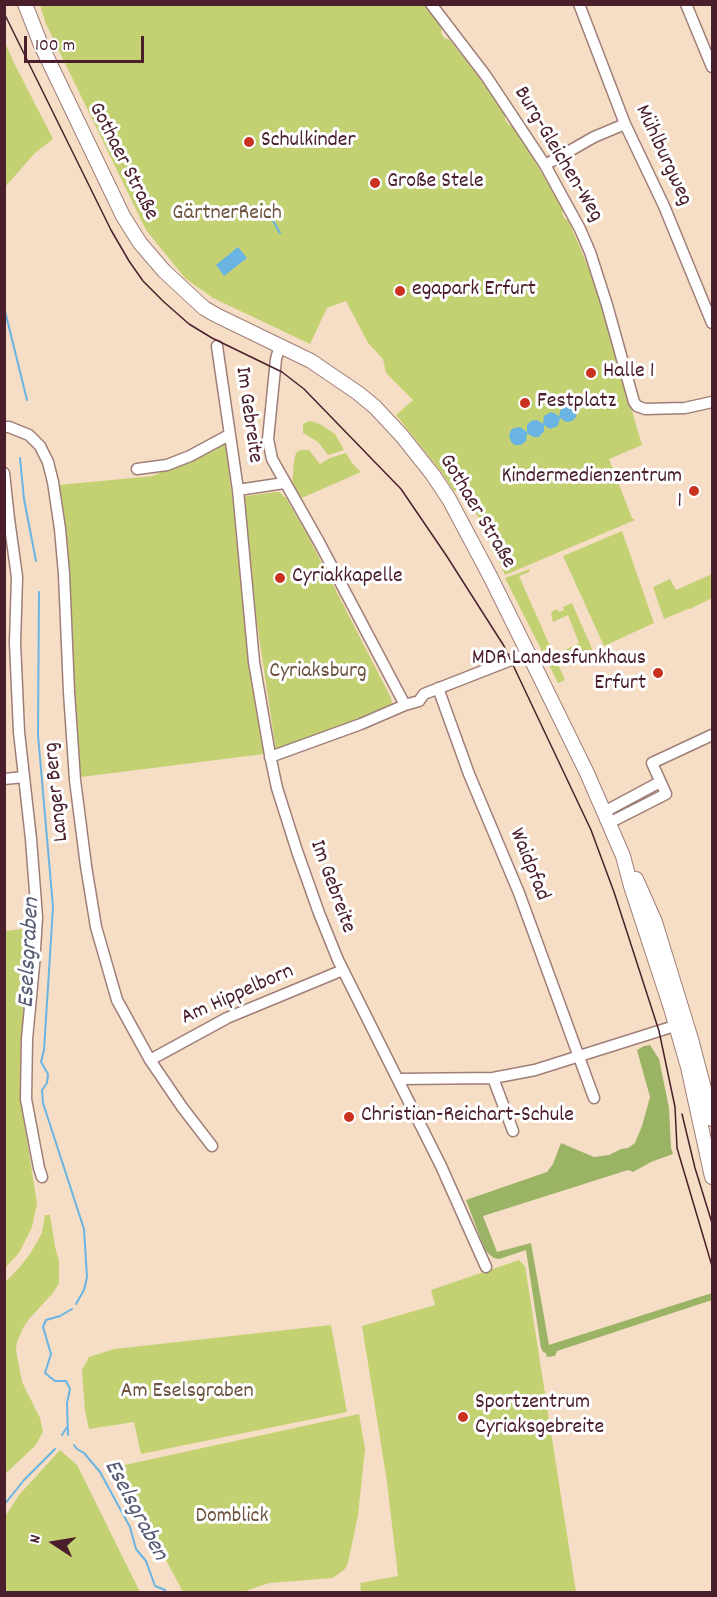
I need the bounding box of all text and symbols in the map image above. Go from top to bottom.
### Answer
scale bar [27,24,147,62]
text: 100 m [35,34,75,59]
street label: Burg-Gleichen-Weg [506,82,608,228]
street label: Gothaer Straße [81,99,163,225]
street label: Mühlburgweg [627,101,697,211]
place label: Schulkinder [261,129,356,155]
marker: Schulkinder [242,135,256,149]
place label: Große Stele [387,170,484,196]
marker: Große Stele [368,176,382,190]
park label: GärtnerReich [172,202,282,228]
place label: egapark Erfurt [412,278,536,304]
marker: egapark Erfurt [393,284,407,298]
place label: Halle 1 [603,360,655,386]
street label: Im Gebreite [227,365,267,465]
marker: Halle 1 [584,366,598,380]
place label: Festplatz [537,390,616,416]
marker: Festplatz [518,396,532,410]
street label: Gothaer Straße [432,450,520,574]
place label: Kindermedienzentrum 1 [501,465,682,516]
marker: Kindermedienzentrum 1 [687,484,701,498]
place label: Cyriakkapelle [292,565,403,591]
marker: Cyriakkapelle [273,571,287,585]
place label: MDR Landesfunkhaus Erfurt [472,647,646,698]
park label: Cyriaksburg [269,660,367,686]
marker: MDR Landesfunkhaus Erfurt [651,666,665,680]
street label: Langer Berg [40,741,76,843]
street label: Waidpfad [502,825,554,905]
street label: Im Gebreite [302,837,360,937]
water label: Eselsgraben [14,897,48,1009]
street label: Am Hippelborn [178,959,298,1033]
place label: Christian-Reichart-Schule [361,1104,574,1130]
marker: Christian-Reichart-Schule [342,1110,356,1124]
park label: Am Eselsgraben [120,1380,254,1406]
place label: Sportzentrum Cyriaksgebreite [475,1391,604,1442]
marker: Sportzentrum Cyriaksgebreite [456,1410,470,1424]
water label: Eselsgraben [95,1456,173,1566]
park label: Domblick [196,1505,268,1531]
north arrow [24,1513,84,1573]
text: N [24,1533,48,1545]

